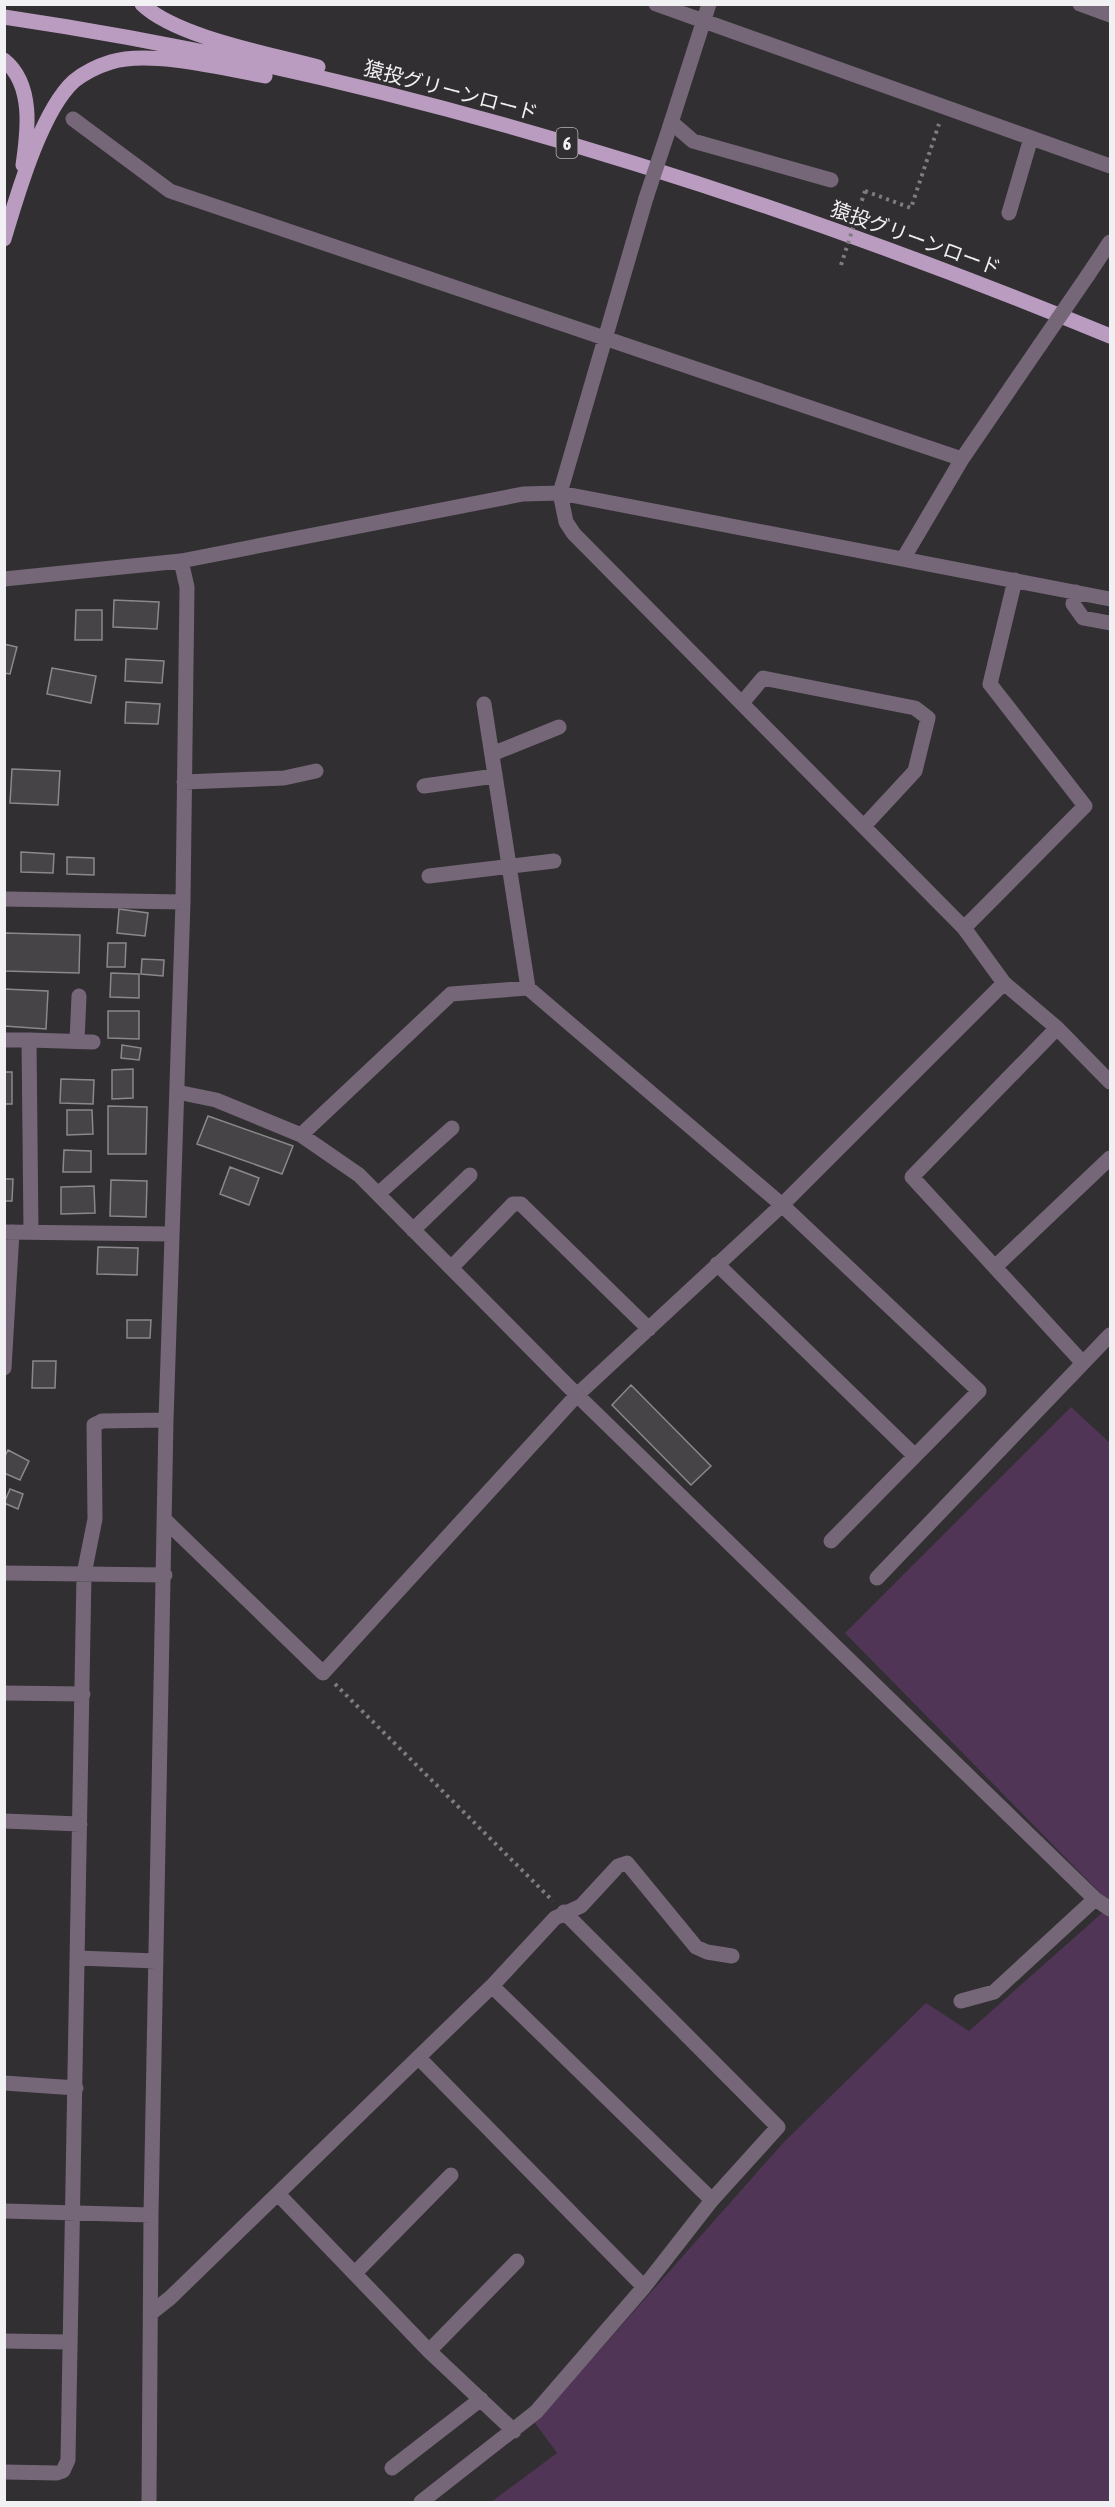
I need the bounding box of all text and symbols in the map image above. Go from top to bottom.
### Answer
street label: 猿投グリーンロード [362,56,540,124]
road number: 6 [556,128,578,158]
street label: 猿投グリーンロード [828,197,1004,279]

